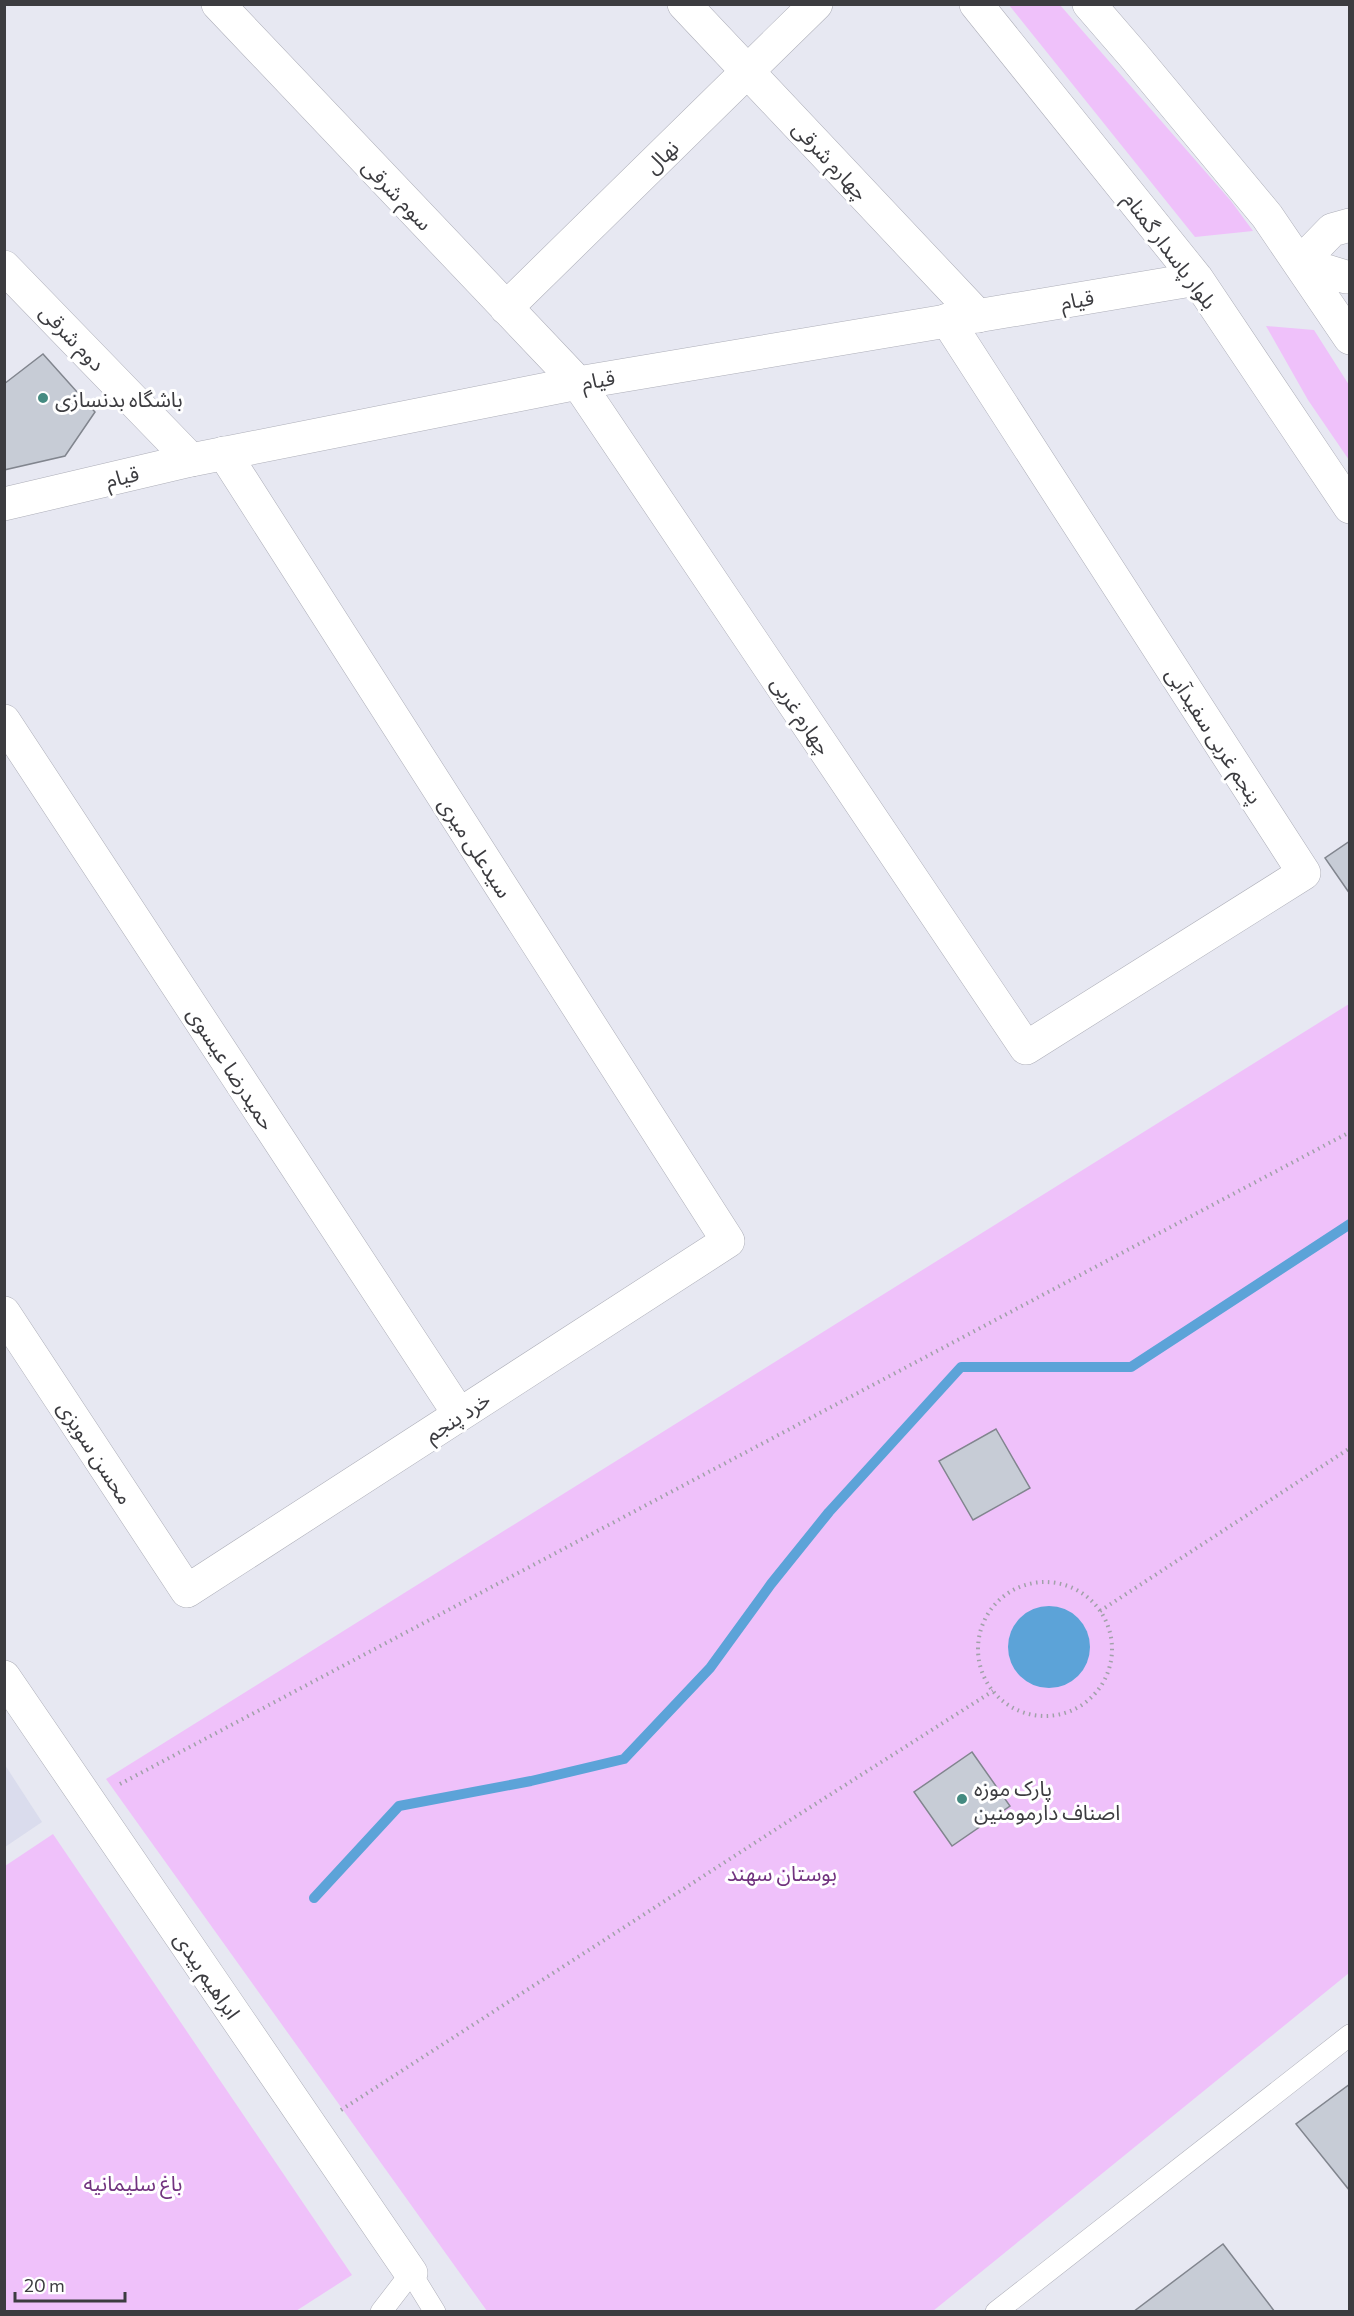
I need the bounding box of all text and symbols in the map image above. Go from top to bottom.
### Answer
street label: چهارم شرقی [784,115,874,208]
street label: نهال [639,134,684,179]
street label: سوم شرقی [354,153,438,238]
street label: بلوار پاسدار گمنام [1115,187,1223,316]
street label: قیام [1058,284,1097,319]
street label: دوم شرقی [32,299,111,379]
street label: قیام [579,364,618,399]
place label: باشگاه بدنسازی [55,386,183,412]
marker: باشگاه بدنسازی [36,391,50,405]
street label: قیام [103,460,142,497]
street label: پنجم غربی سفیدآبی [1158,662,1269,810]
street label: چهارم غربی [762,671,837,762]
street label: سیدعلی میری [433,792,518,903]
street label: حمیدرضا عیسوی [182,1002,281,1135]
street label: خرد پنجم [420,1386,496,1450]
street label: محسن سویزی [52,1395,139,1509]
place label: پارک موزه اصناف دارمومنین [974,1775,1120,1825]
marker: پارک موزه اصناف دارمومنین [955,1792,969,1806]
park label: بوستان سهند [727,1860,837,1886]
street label: ابراهیم بیدی [166,1927,246,2026]
park label: باغ سلیمانیه [84,2170,182,2199]
scale bar [15,2265,124,2303]
text: 20 m [24,2274,65,2296]

